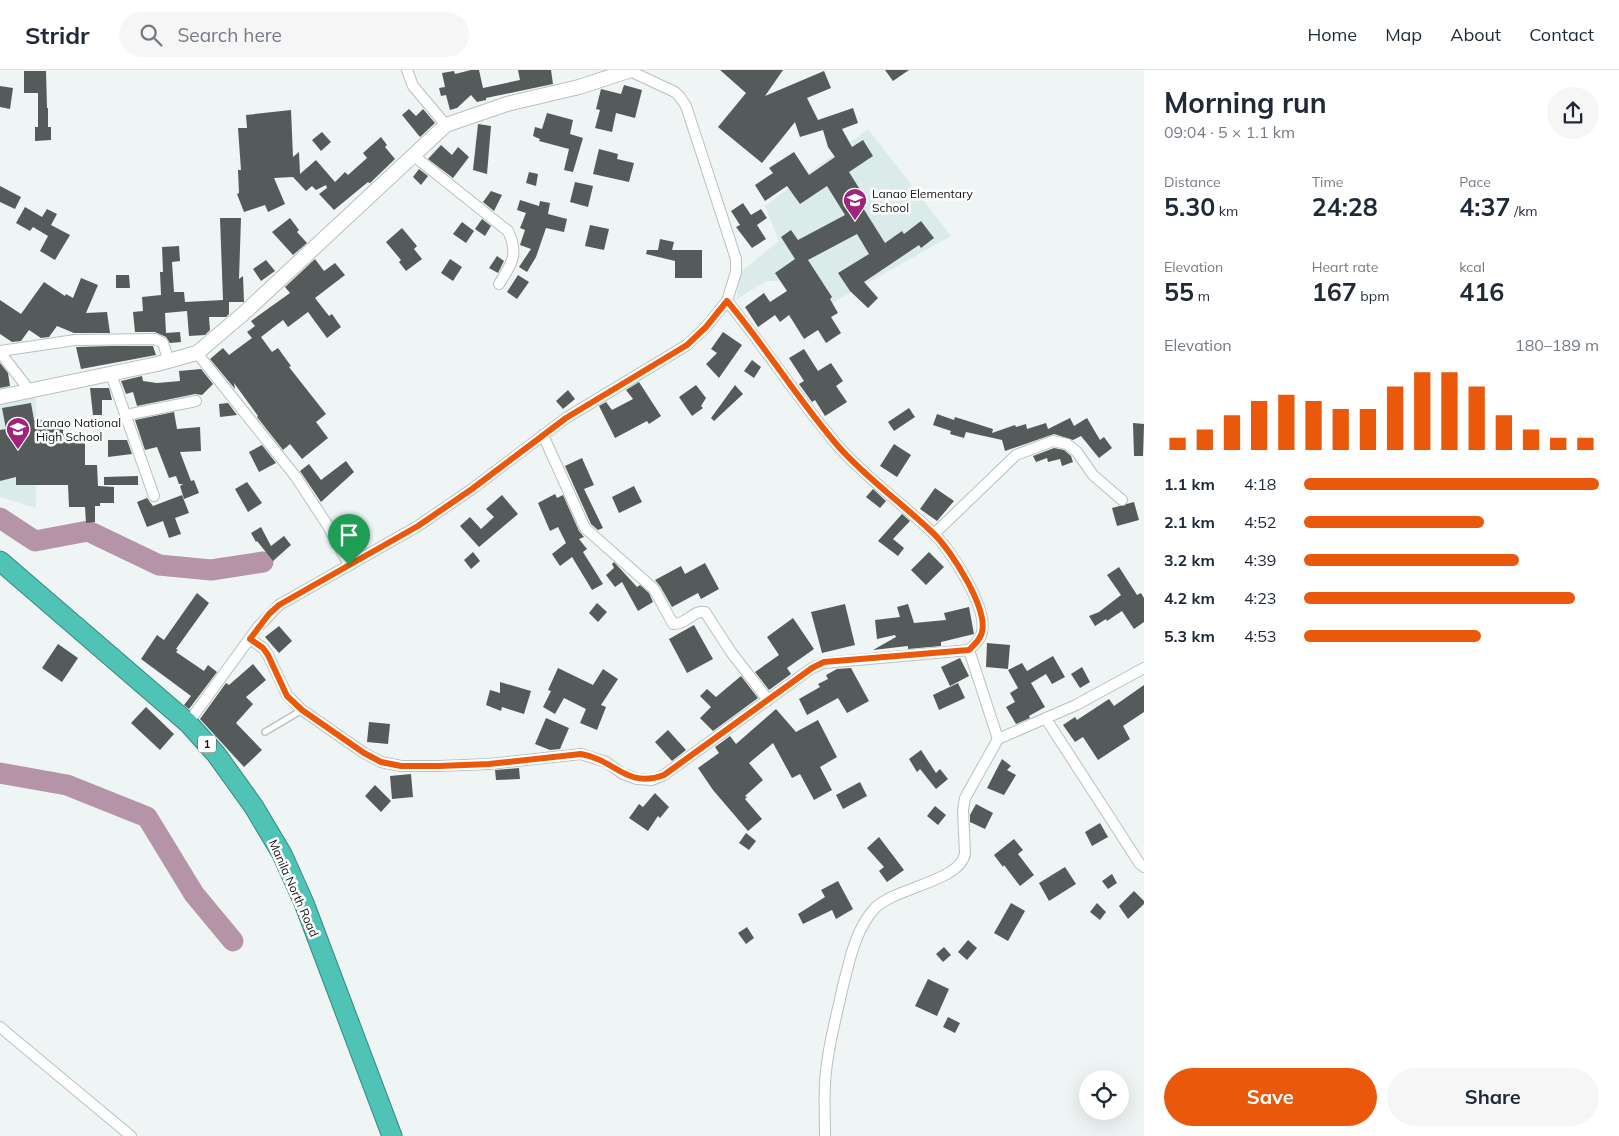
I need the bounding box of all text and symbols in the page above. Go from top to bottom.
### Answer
search box [119,12,469,57]
text: Stridr [25,20,89,50]
icon: search [137,21,165,49]
text: Search here [177,23,282,47]
text: Home [1307,23,1357,46]
text: Map [1385,23,1422,46]
text: About [1450,23,1501,46]
text: Contact [1529,23,1594,46]
text: Morning run [1164,85,1327,120]
button: share [1547,87,1599,139]
text: 09:04 · 5 × 1.1 km [1164,122,1295,142]
text: Distance [1164,173,1221,191]
text: Time [1312,173,1343,191]
text: Pace [1459,173,1491,191]
place label: Lanao Elementary School [872,186,974,215]
school or university icon: Lanao Elementary School [842,187,868,221]
text: 5.30 [1164,191,1215,222]
text: 24:28 [1312,191,1378,222]
text: 4:37 [1459,191,1511,222]
text: km [1215,202,1238,220]
text: /km [1511,202,1538,220]
text: Elevation [1164,258,1223,276]
text: Heart rate [1312,258,1378,276]
text: kcal [1459,258,1485,276]
text: 55 [1164,276,1194,307]
text: 167 [1312,276,1357,307]
text: 416 [1459,276,1504,307]
text: m [1194,287,1210,305]
text: bpm [1357,287,1389,305]
text: Elevation [1164,335,1232,355]
text: 180–189 m [1515,335,1599,355]
place label: Lanao National High School [36,415,121,444]
school or university icon: Lanao National High School [5,416,31,450]
text: 1.1 km [1164,474,1215,494]
text: 4:18 [1244,474,1276,494]
text: 2.1 km [1164,512,1215,532]
text: 4:52 [1244,512,1276,532]
pin [328,514,370,565]
icon: arrive [335,521,363,549]
text: 3.2 km [1164,550,1215,570]
text: 4:39 [1244,550,1276,570]
text: 4.2 km [1164,588,1215,608]
text: 4:23 [1244,588,1276,608]
text: 5.3 km [1164,626,1215,646]
text: 4:53 [1244,626,1276,646]
road number: 1 [198,736,216,752]
street label: Manila North Road [266,837,322,939]
button: Save [1164,1068,1377,1126]
button: Share [1387,1068,1599,1126]
map controls [1079,1070,1129,1120]
button: locate [1079,1070,1129,1120]

